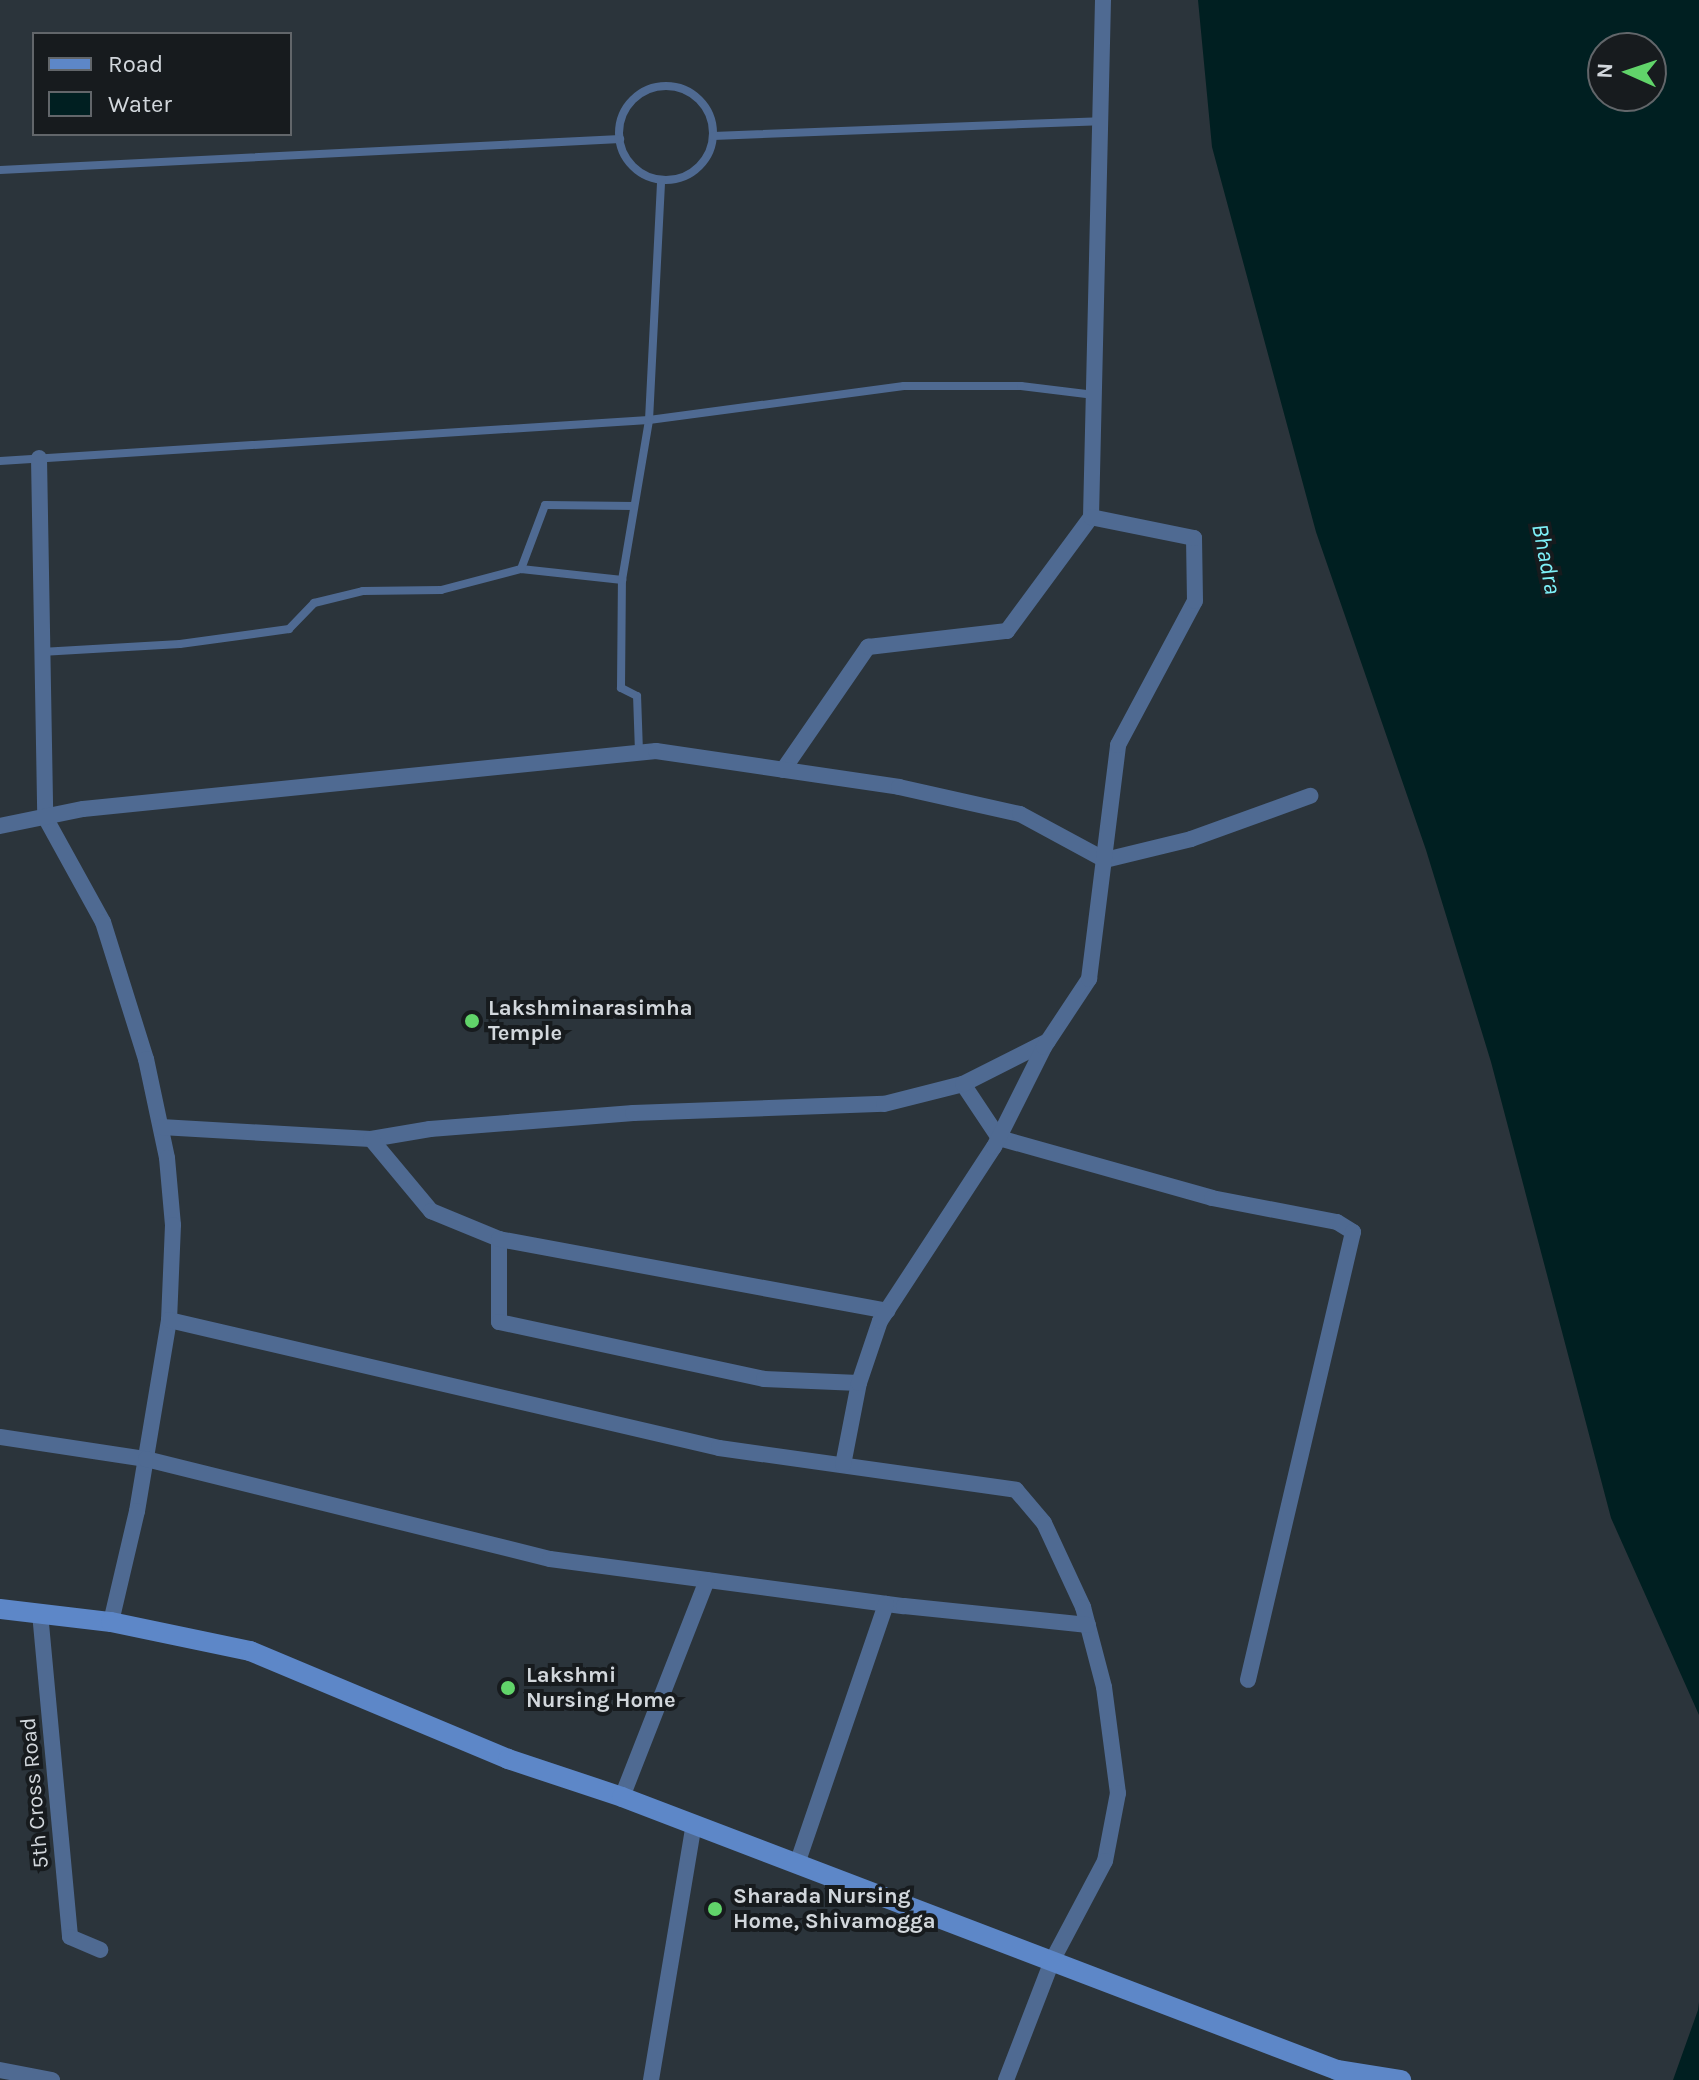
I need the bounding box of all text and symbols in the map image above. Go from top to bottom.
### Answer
legend [32,32,292,136]
north arrow [1587,32,1667,112]
text: Road [108,50,163,78]
text: N [1592,62,1618,79]
text: Water [108,90,172,118]
water label: Bhadra [1525,521,1567,597]
place label: Lakshminarasimha Temple [488,995,693,1046]
marker: Lakshminarasimha Temple [463,1012,481,1030]
place label: Lakshmi Nursing Home [526,1662,676,1714]
marker: Lakshmi Nursing Home [497,1677,519,1699]
street label: 5th Cross Road [15,1716,55,1870]
place label: Sharada Nursing Home, Shivamogga [733,1883,936,1934]
marker: Sharada Nursing Home, Shivamogga [704,1898,726,1920]

